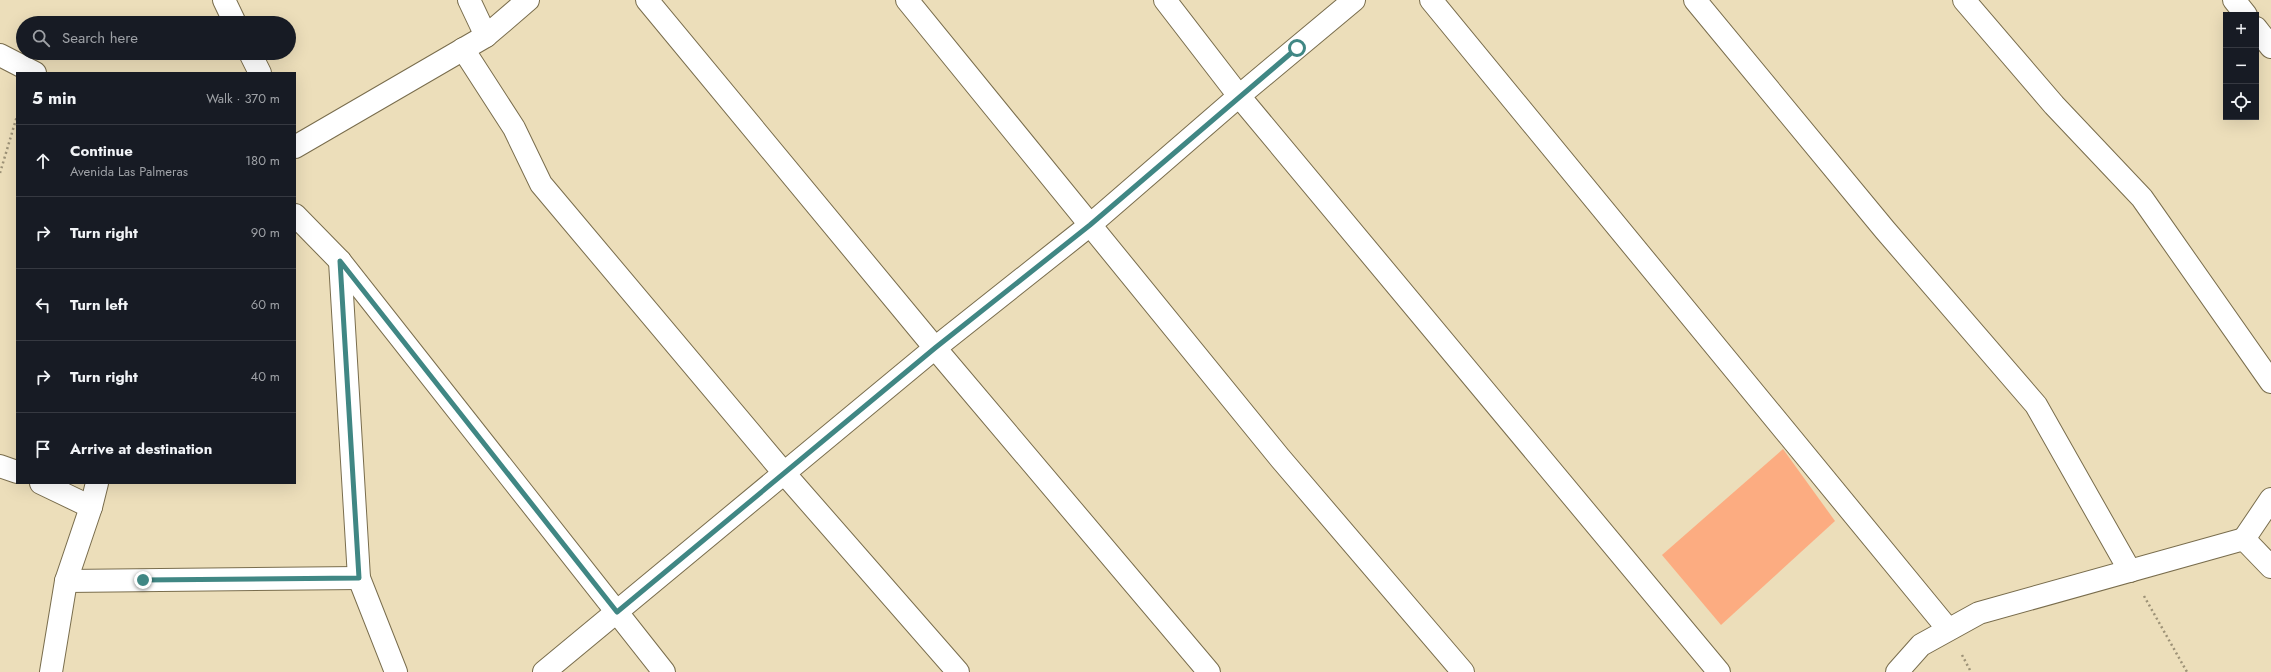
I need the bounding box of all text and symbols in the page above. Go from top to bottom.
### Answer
map controls [2223,12,2259,120]
button: + [2223,12,2259,48]
search box [16,16,296,60]
icon: search [30,27,52,49]
text: Search here [62,27,138,49]
route start [1288,39,1306,57]
button: − [2223,48,2259,84]
button: locate [2223,84,2259,120]
text: 5 min [32,86,76,110]
text: Walk · 370 m [206,89,280,108]
text: Continue [70,140,133,162]
icon: ahead [32,150,54,172]
text: 180 m [245,151,280,170]
text: Avenida Las Palmeras [70,162,188,181]
icon: right [32,222,54,244]
text: Turn right [70,222,138,244]
text: 90 m [251,223,280,242]
icon: left [32,294,54,316]
text: Turn left [70,294,128,316]
text: 60 m [251,295,280,314]
icon: right [32,366,54,388]
text: Turn right [70,366,138,388]
text: 40 m [251,367,280,386]
icon: arrive [32,438,54,460]
text: Arrive at destination [70,438,212,460]
route end [134,571,152,589]

